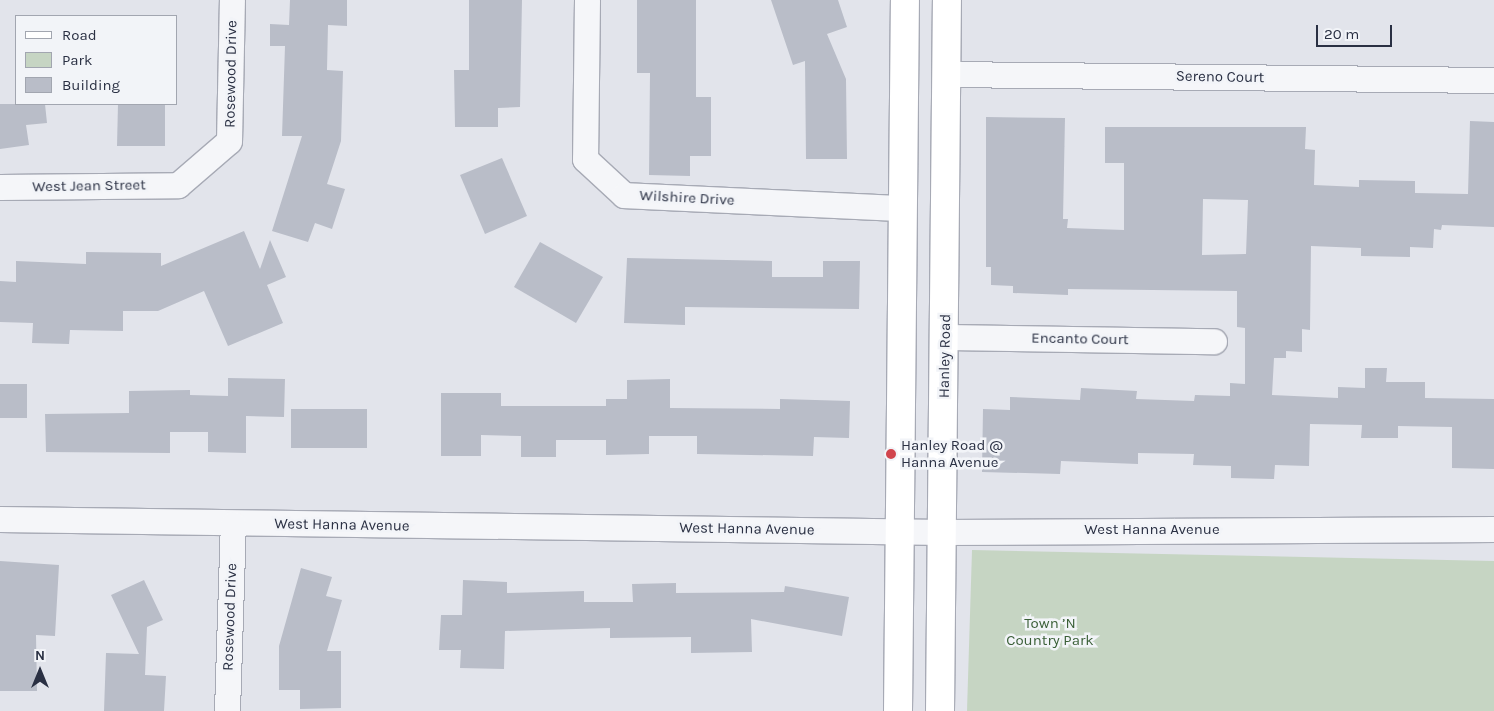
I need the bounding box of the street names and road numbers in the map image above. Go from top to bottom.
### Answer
street label: Rosewood Drive [221,20,241,128]
street label: Sereno Court [1176,67,1264,87]
street label: West Jean Street [32,176,146,196]
street label: Wilshire Drive [639,187,735,209]
street label: Hanley Road [935,314,955,398]
street label: Encanto Court [1031,329,1129,349]
street label: West Hanna Avenue [274,515,410,535]
street label: West Hanna Avenue [679,519,815,539]
street label: West Hanna Avenue [1084,521,1220,539]
street label: Rosewood Drive [219,563,241,671]

